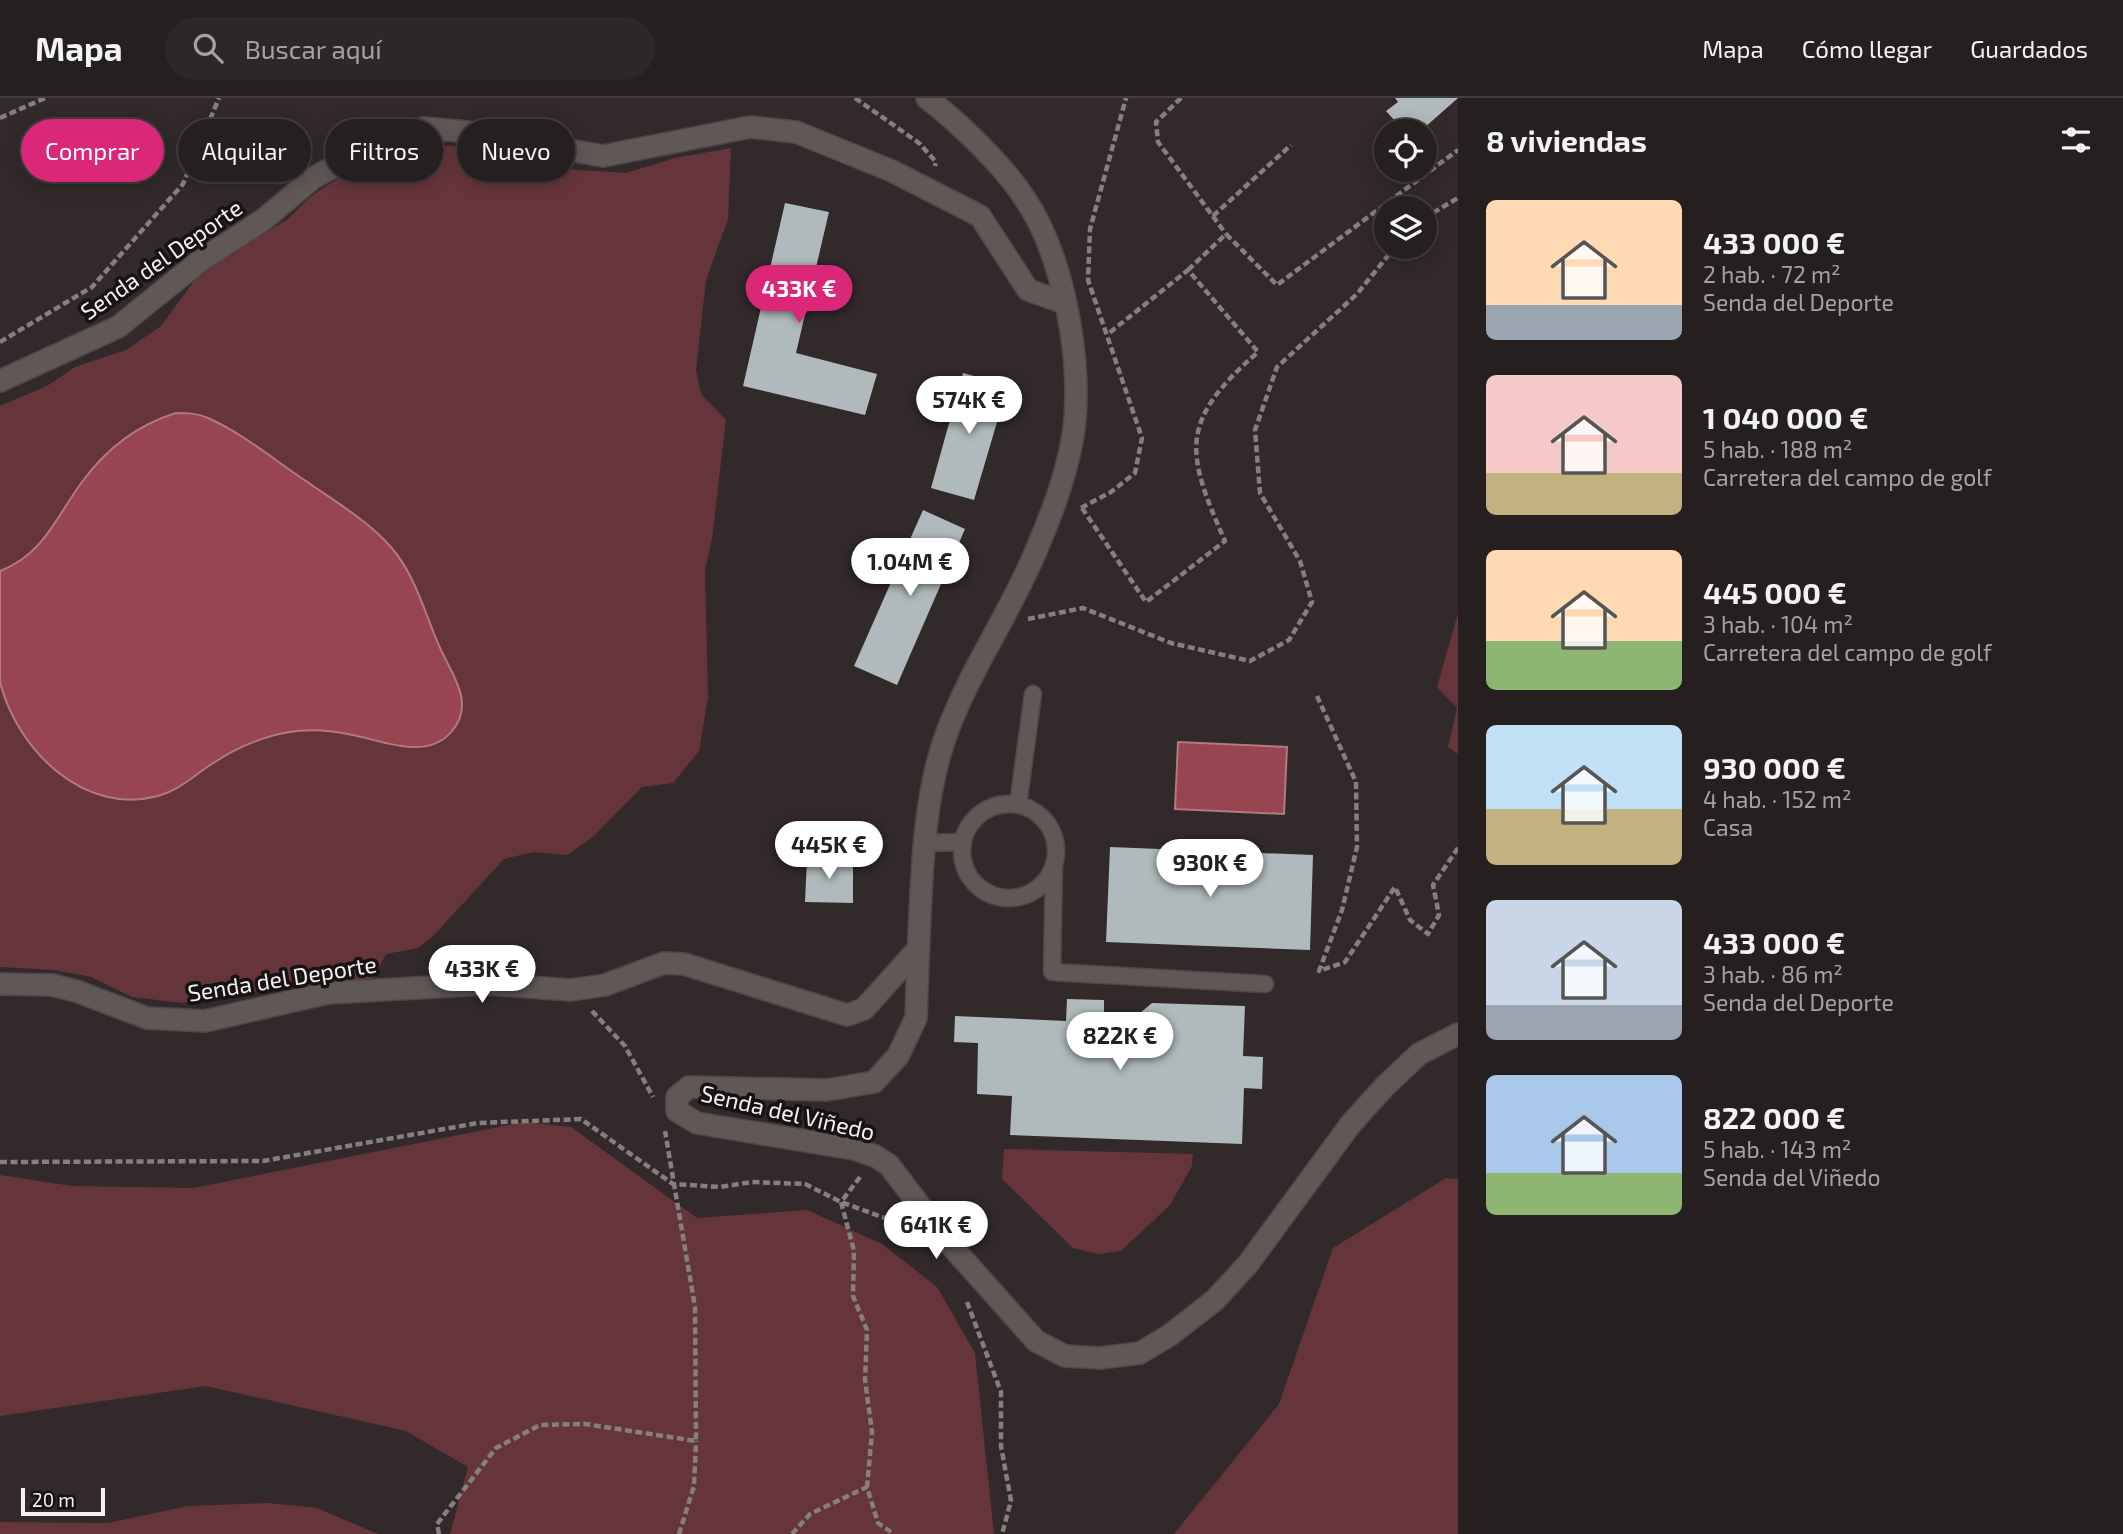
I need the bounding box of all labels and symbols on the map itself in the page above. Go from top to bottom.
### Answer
street label: Senda del Deporte [75,193,247,325]
pin: 433K € [742,266,856,325]
pin: 574K € [912,376,1026,436]
pin: 1.04M € [845,538,975,598]
pin: 445K € [772,822,886,881]
pin: 930K € [1153,840,1267,899]
pin: 433K € [425,946,539,1005]
street label: Senda del Deporte [186,949,378,1007]
pin: 822K € [1063,1012,1177,1072]
street label: Senda del Viñedo [698,1078,878,1146]
pin: 641K € [879,1202,993,1261]
scale bar [21,1485,105,1517]

